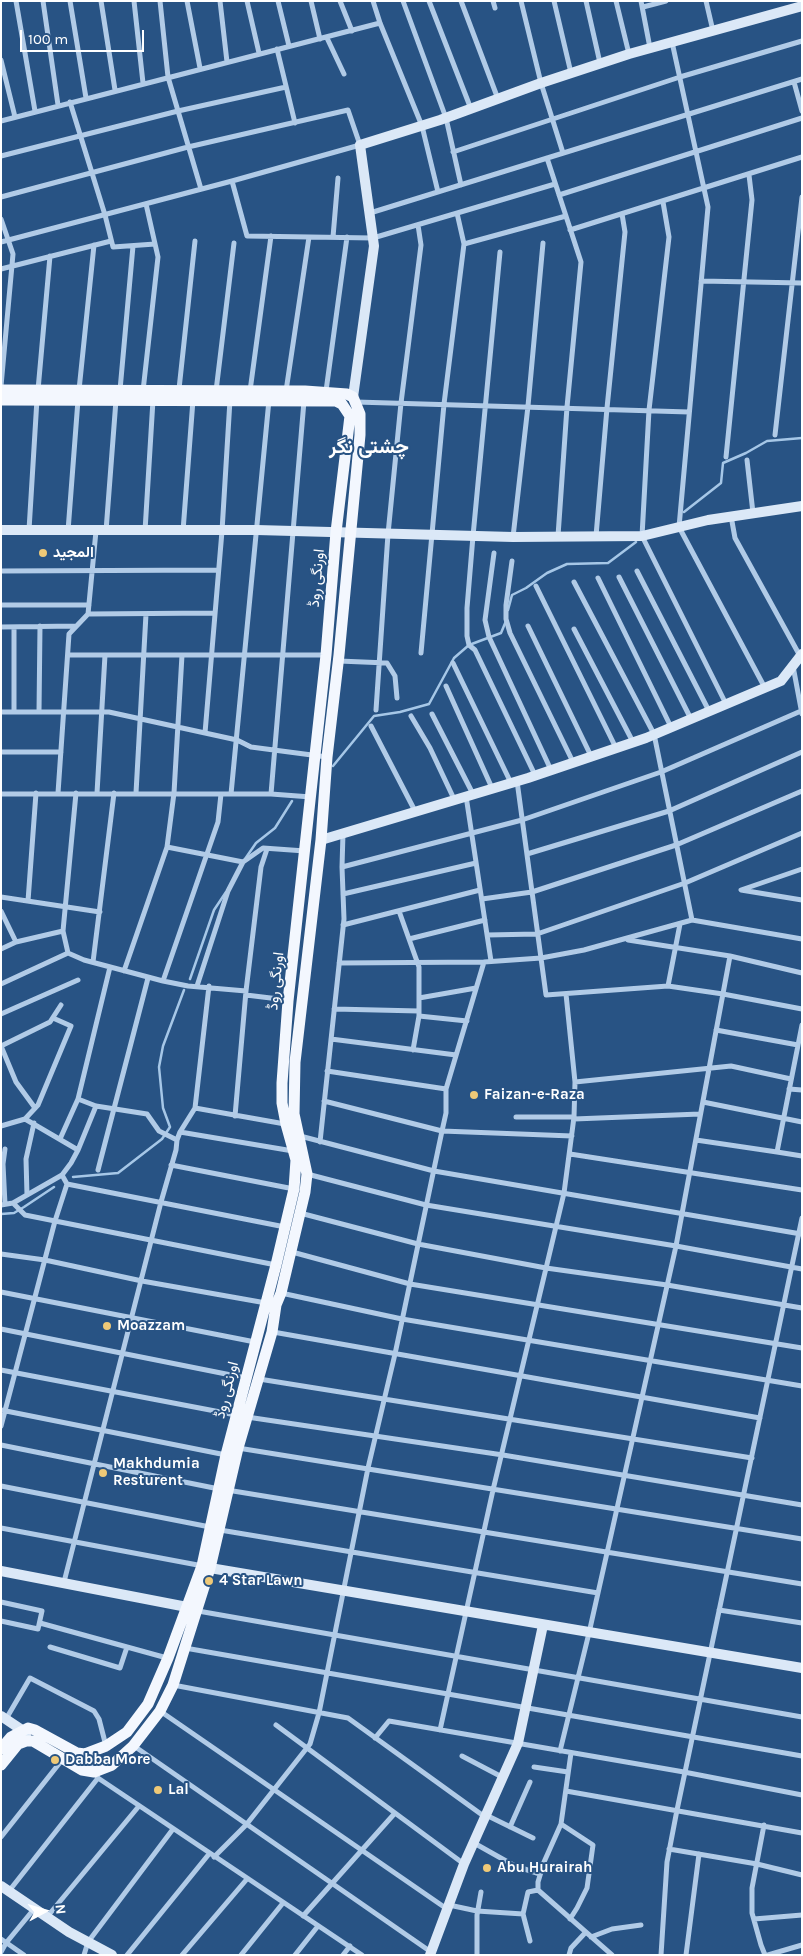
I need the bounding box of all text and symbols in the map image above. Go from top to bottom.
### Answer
scale bar [22,20,146,52]
text: 100 m [28,30,68,48]
district label: چشتی نگر [329,435,409,459]
place label: المجید [53,544,94,562]
marker: المجید [37,547,49,559]
street label: اورنگی روڈ [305,548,329,608]
street label: اورنگی روڈ [264,951,288,1011]
place label: Faizan-e-Raza [484,1086,585,1104]
marker: Faizan-e-Raza [468,1089,480,1101]
place label: Moazzam [117,1317,185,1335]
marker: Moazzam [101,1320,113,1332]
street label: اورنگی روڈ [211,1360,243,1420]
place label: Makhdumia Resturent [113,1455,200,1490]
marker: Makhdumia Resturent [97,1467,109,1479]
place label: 4 Star Lawn [219,1572,303,1590]
marker: 4 Star Lawn [203,1575,215,1587]
place label: Dabba More [65,1751,151,1769]
marker: Dabba More [49,1754,61,1766]
place label: Lal [168,1781,189,1799]
marker: Lal [152,1784,164,1796]
place label: Abu Hurairah [497,1859,592,1877]
marker: Abu Hurairah [481,1862,493,1874]
north arrow [20,1886,70,1936]
text: N [51,1903,69,1915]

